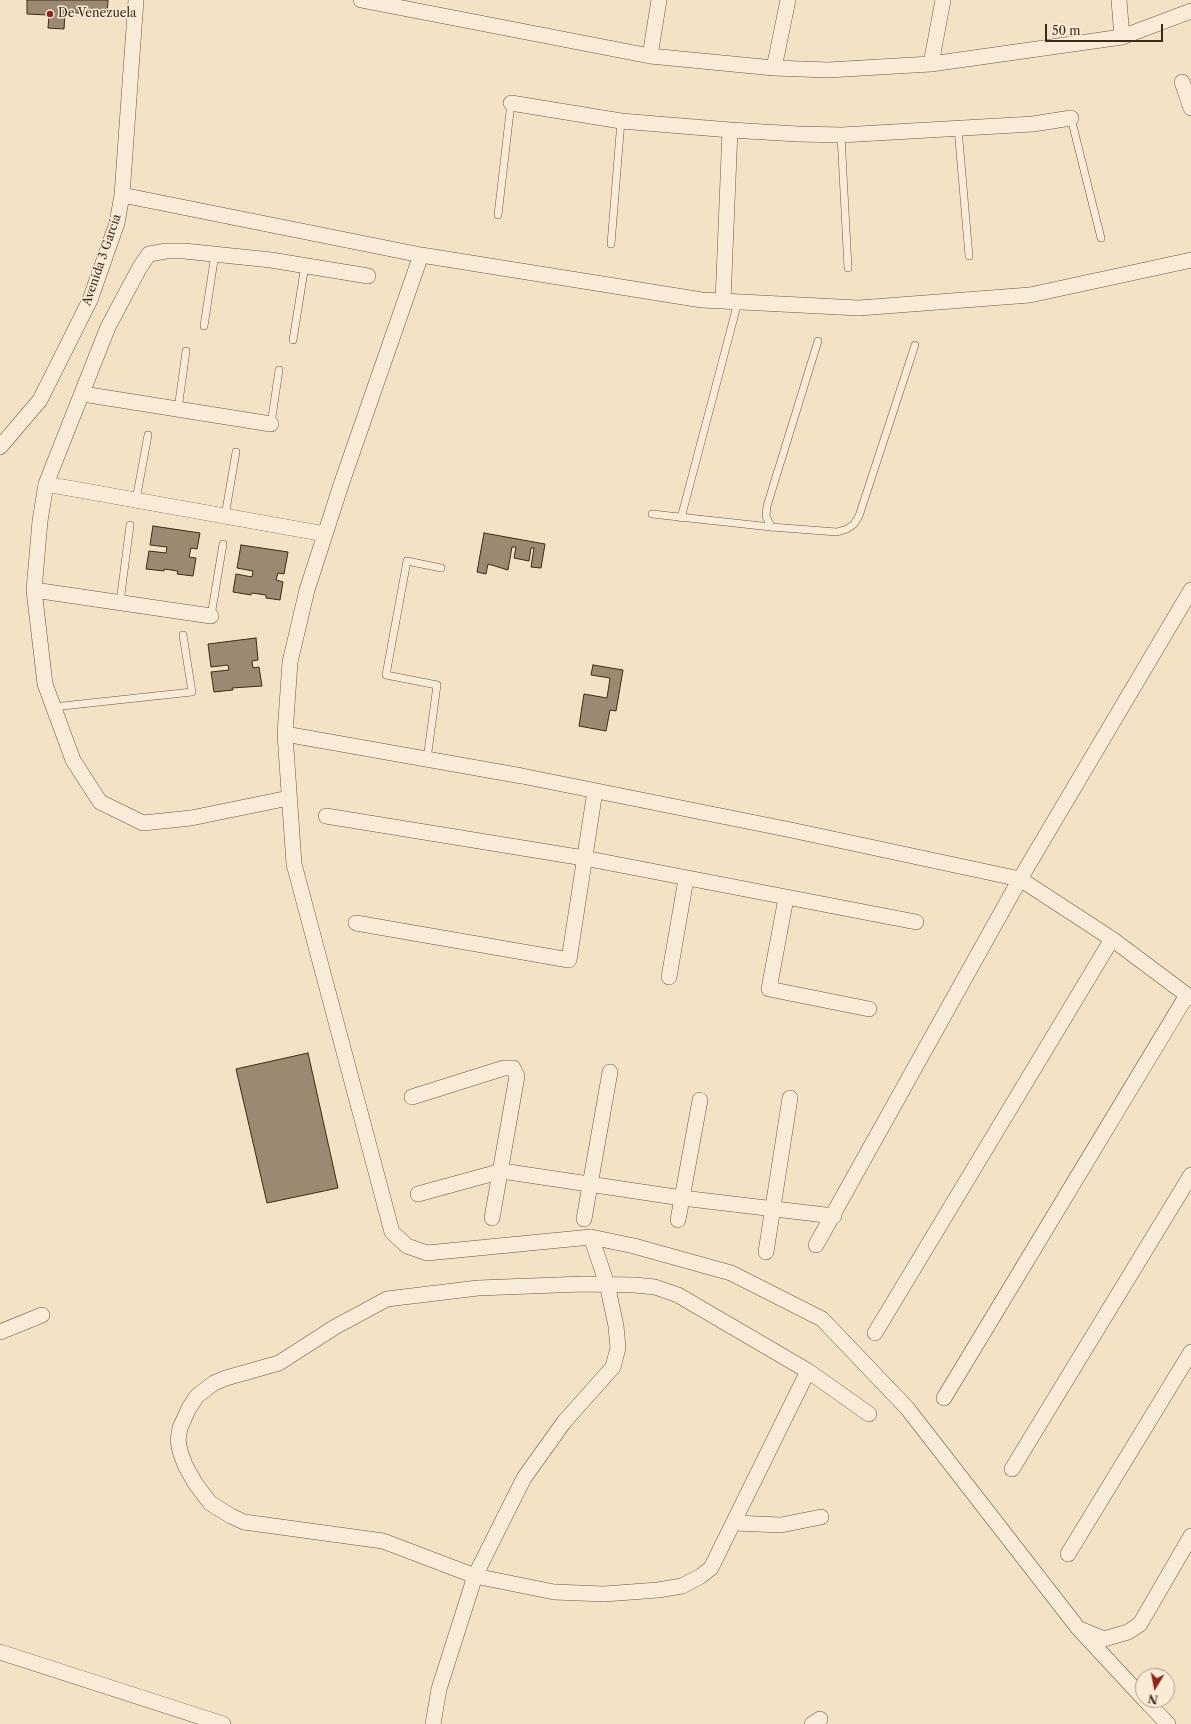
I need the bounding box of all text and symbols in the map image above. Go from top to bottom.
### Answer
place label: De Venezuela [58,7,136,21]
marker: De Venezuela [45,9,55,19]
scale bar [1047,16,1165,42]
text: 50 m [1052,23,1081,38]
street label: Avenida 3 García [80,212,124,308]
north arrow [1135,1668,1175,1708]
text: N [1147,1691,1159,1707]

